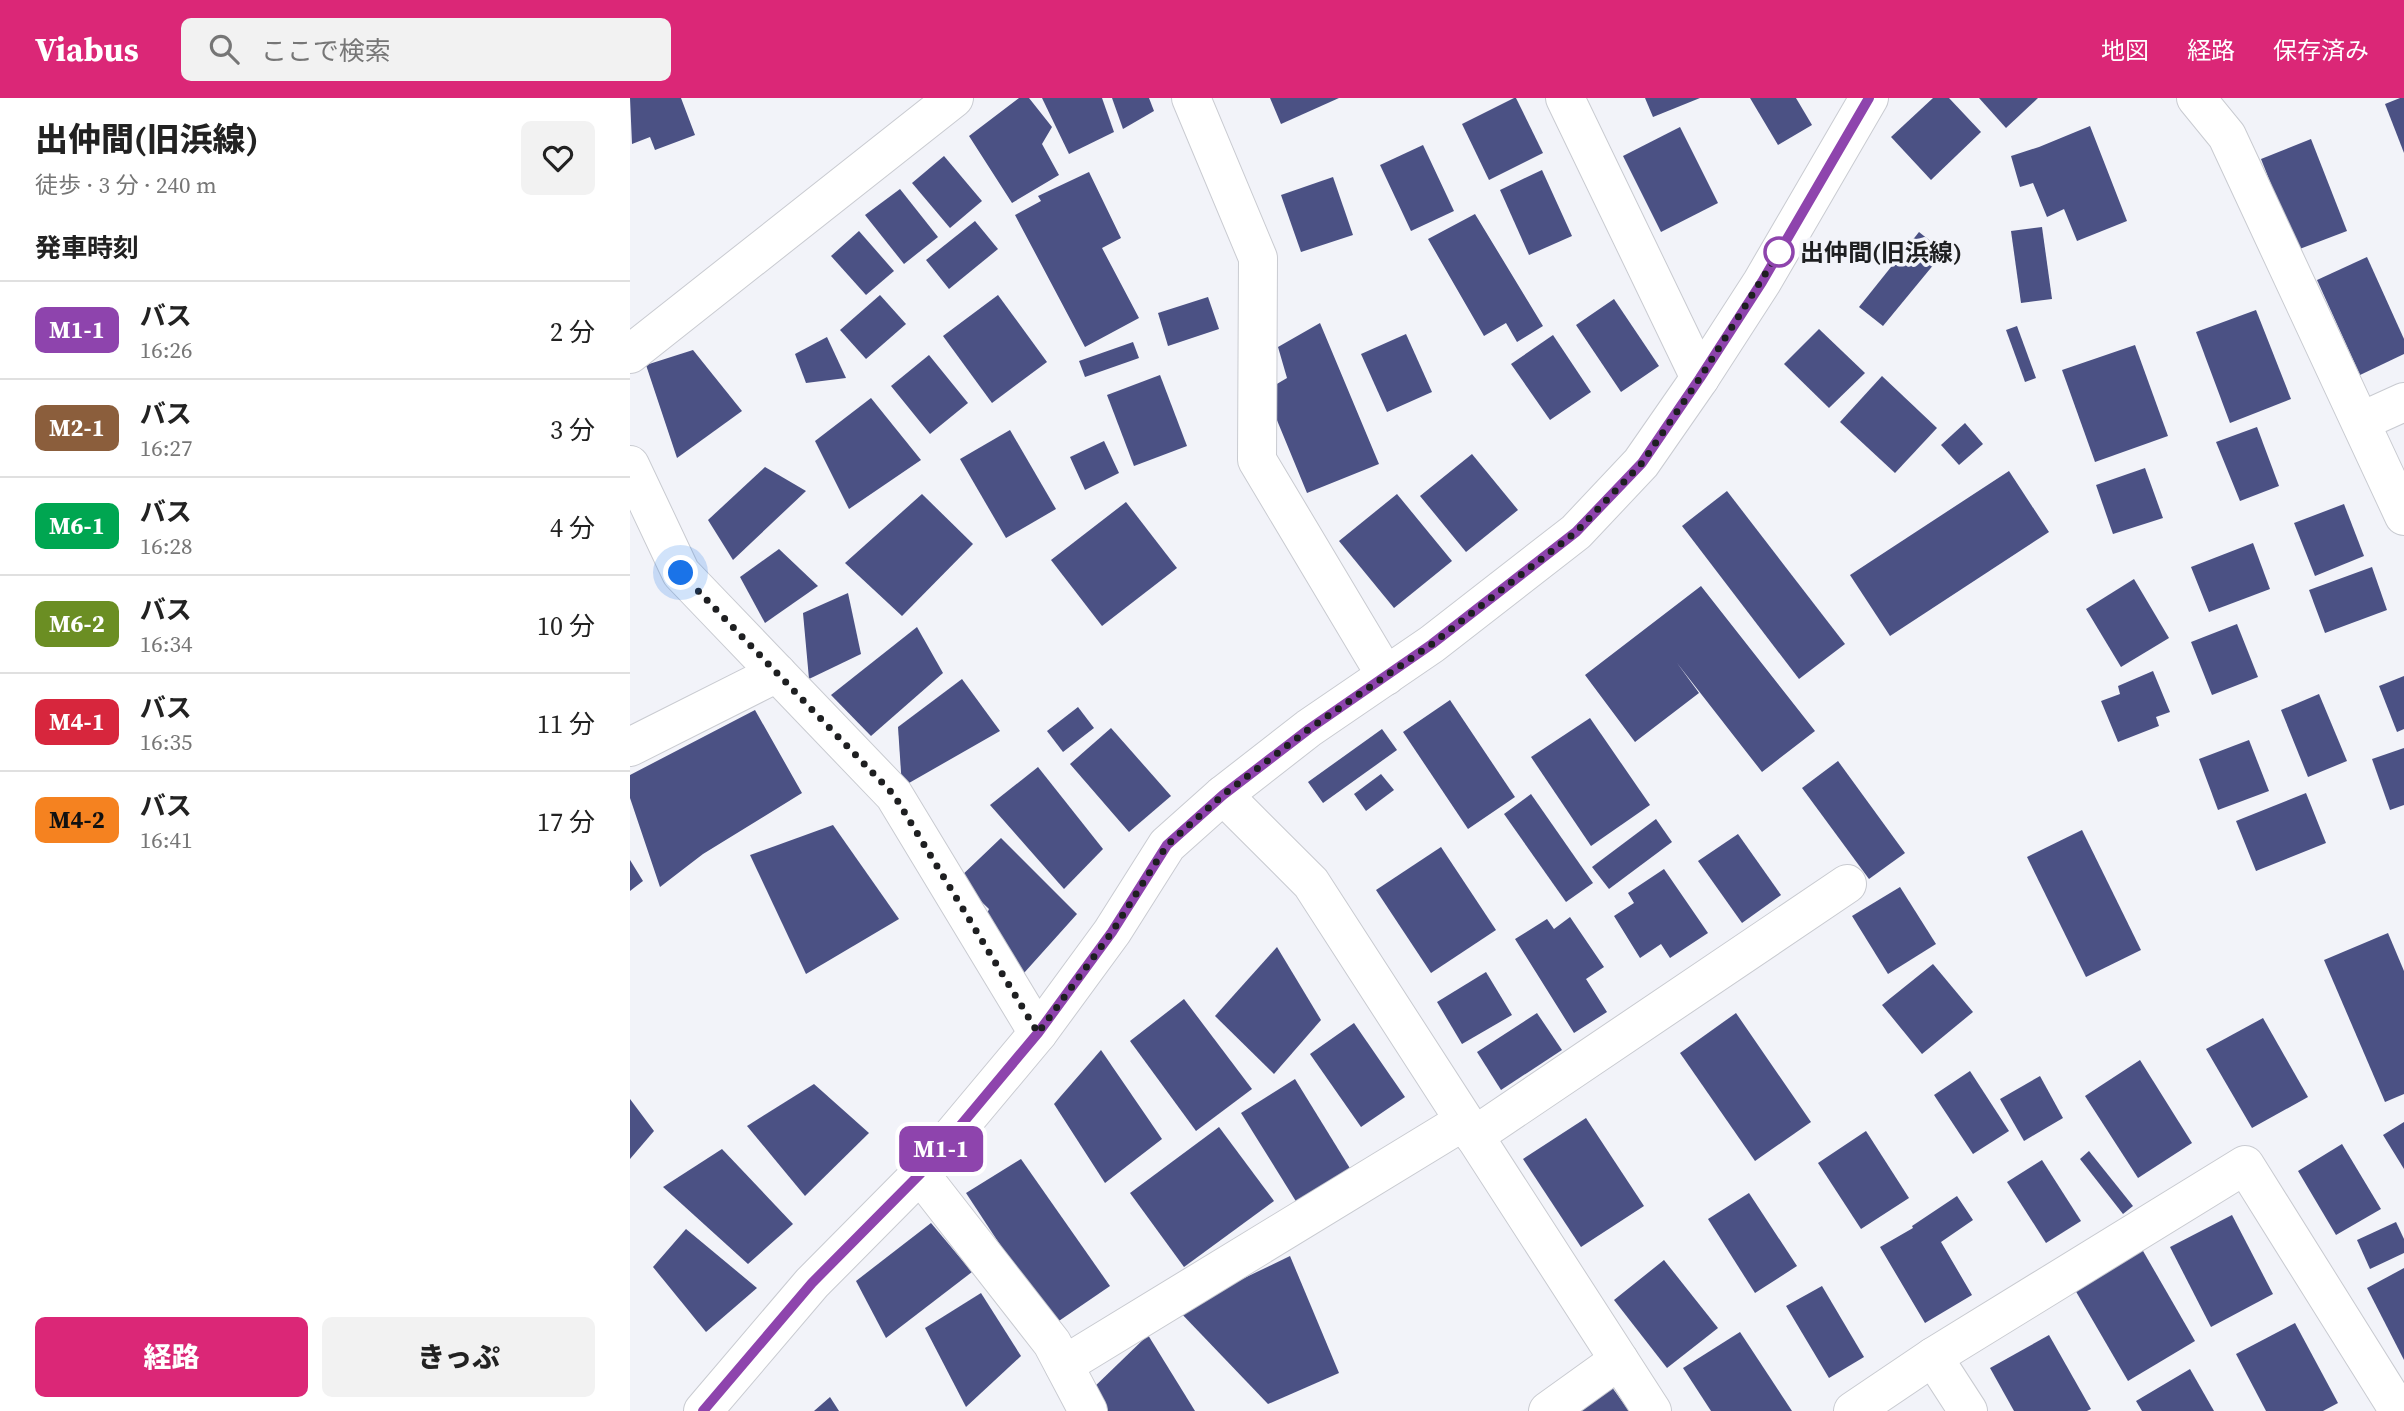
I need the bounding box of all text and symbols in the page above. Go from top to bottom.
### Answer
search box [181,18,671,81]
text: Viabus [35,27,139,72]
icon: search [205,30,243,68]
text: ここで検索 [261,33,391,69]
text: 地図 [2101,34,2149,67]
text: 経路 [2187,34,2235,67]
text: 保存済み [2273,34,2369,67]
text: 出仲間(旧浜線) [35,117,258,162]
button: heart [521,121,595,195]
text: 徒歩 · 3 分 · 240 m [35,169,217,201]
text: 発車時刻 [35,230,139,266]
place label: 出仲間(旧浜線) [1800,236,1962,269]
marker: 出仲間(旧浜線) [1764,237,1794,267]
text: バス [140,298,192,334]
text: M1-1 [49,313,105,346]
text: 2 分 [550,314,595,350]
text: 16:26 [140,334,193,366]
text: バス [140,396,192,432]
text: M2-1 [49,411,105,444]
text: 3 分 [550,412,595,448]
text: 16:27 [140,432,193,464]
text: バス [140,494,192,530]
text: M6-1 [49,509,105,542]
text: 4 分 [550,510,595,546]
text: 16:28 [140,530,193,562]
your location [663,555,698,590]
text: バス [140,592,192,628]
text: M6-2 [49,607,105,640]
text: 10 分 [537,608,595,644]
text: 16:34 [140,628,193,660]
text: バス [140,690,192,726]
text: M4-1 [49,705,105,738]
text: 11 分 [537,706,595,742]
text: 16:35 [140,726,193,758]
text: バス [140,788,192,824]
text: M4-2 [49,803,105,836]
text: 17 分 [537,804,595,840]
text: 16:41 [140,824,193,856]
line badge: M1-1 [892,1126,990,1172]
text: M1-1 [913,1132,969,1165]
button: 経路 [35,1317,308,1397]
button: きっぷ [322,1317,595,1397]

